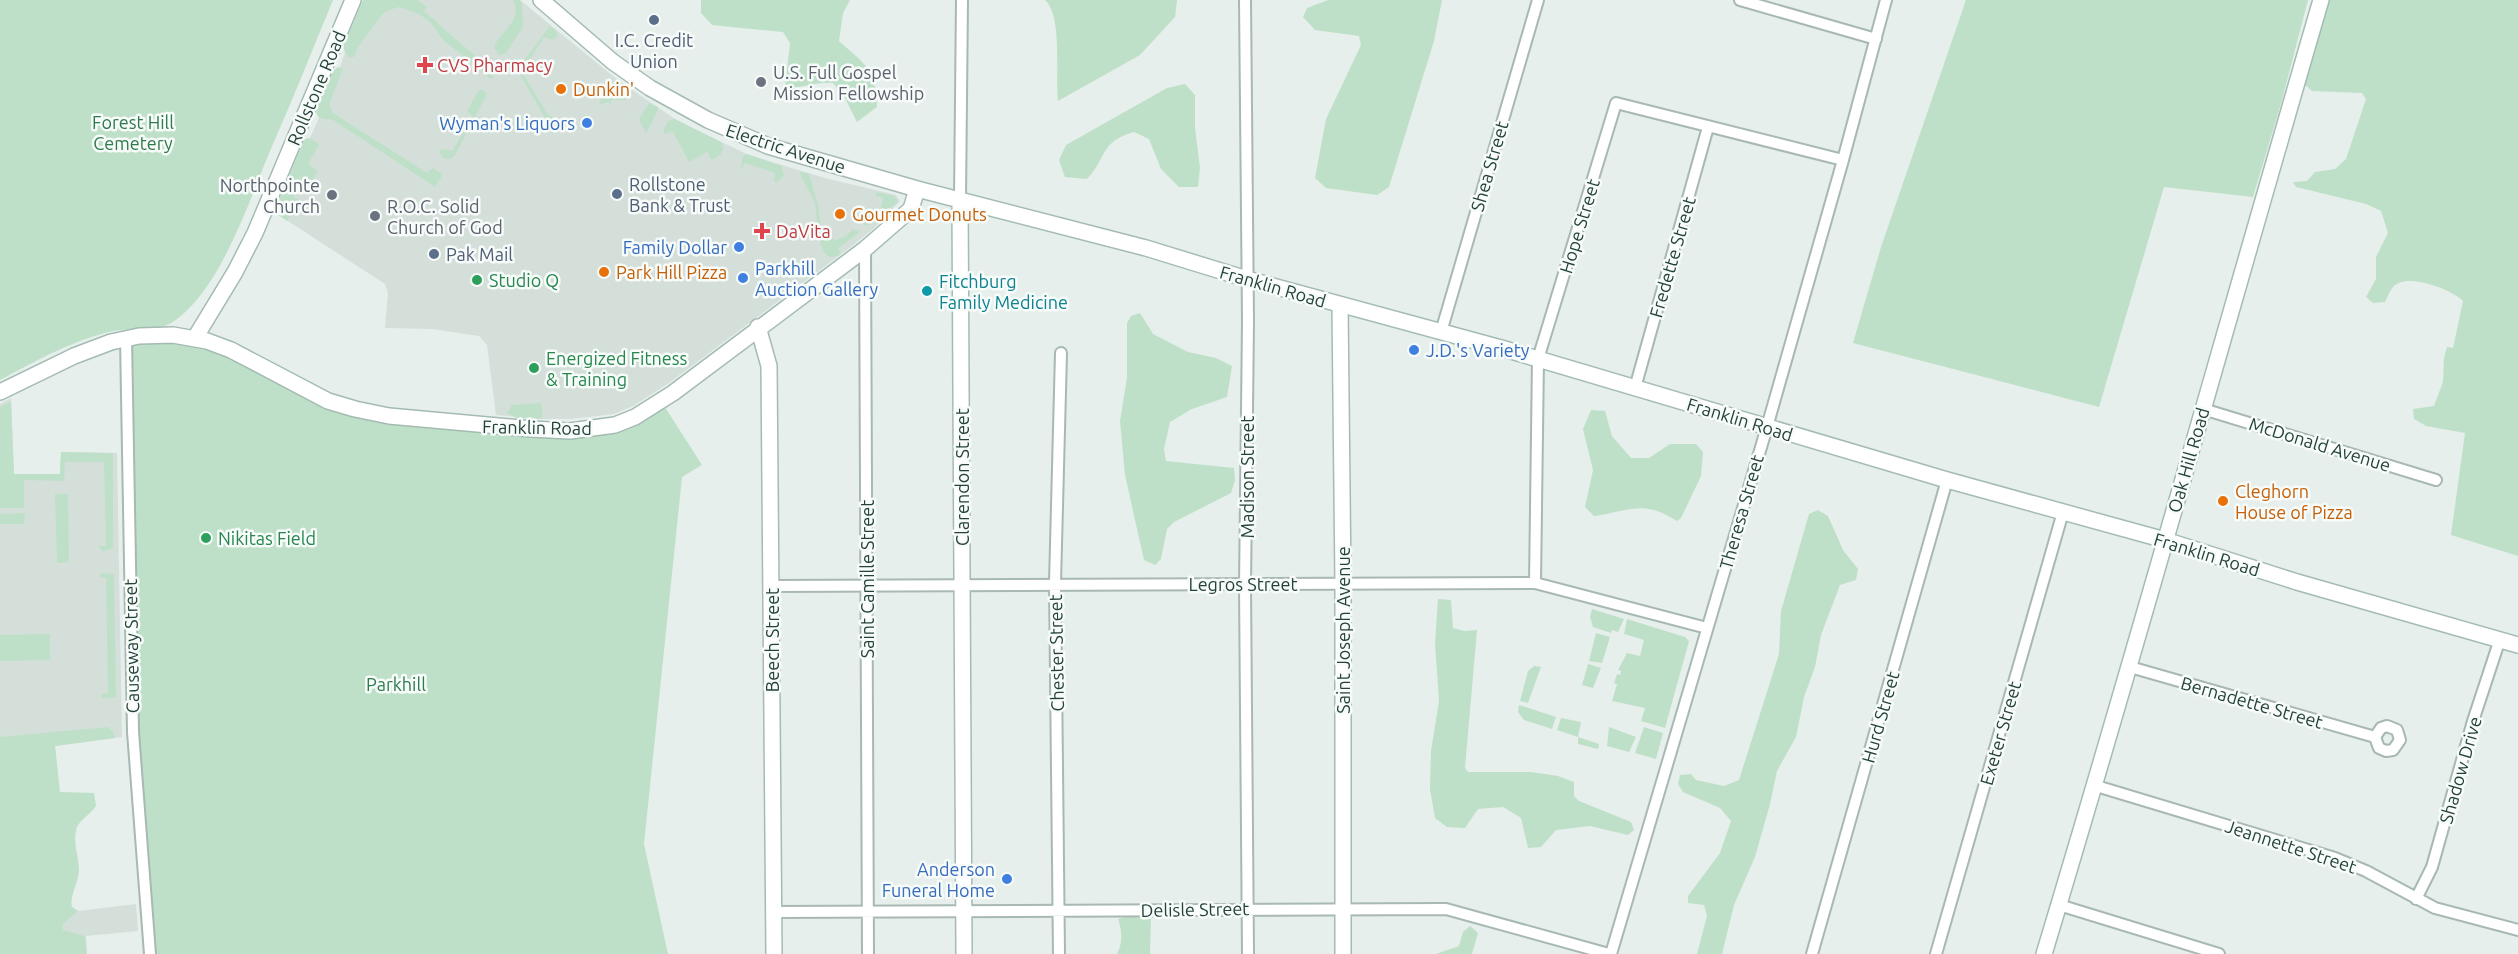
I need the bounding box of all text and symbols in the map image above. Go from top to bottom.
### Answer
marker: I.C. Credit Union [647,13,661,27]
street label: Rollstone Road [283,28,349,148]
place label: I.C. Credit Union [615,30,693,71]
place label: CVS Pharmacy [437,55,553,75]
marker: CVS Pharmacy [418,58,432,72]
place label: U.S. Full Gospel Mission Fellowship [773,62,924,103]
marker: U.S. Full Gospel Mission Fellowship [754,75,768,89]
place label: Dunkin' [573,79,634,99]
marker: Dunkin' [554,82,568,96]
park label: Forest Hill Cemetery [92,112,174,153]
place label: Wyman's Liquors [439,113,575,133]
marker: Wyman's Liquors [580,116,594,130]
street label: Shea Street [1467,118,1511,214]
street label: Electric Avenue [724,119,848,177]
place label: Rollstone Bank & Trust [629,174,730,215]
place label: Northpointe Church [220,175,320,216]
street label: Hope Street [1555,176,1603,276]
marker: Rollstone Bank & Trust [610,187,624,201]
marker: Northpointe Church [325,188,339,202]
street label: Fredette Street [1645,194,1699,320]
place label: R.O.C. Solid Church of God [387,196,503,237]
place label: Gourmet Donuts [852,204,987,224]
marker: Gourmet Donuts [833,207,847,221]
marker: R.O.C. Solid Church of God [368,209,382,223]
place label: DaVita [776,221,831,241]
marker: DaVita [753,222,771,240]
place label: Family Dollar [623,237,727,257]
marker: Family Dollar [732,240,746,254]
place label: Pak Mail [446,244,513,264]
marker: Pak Mail [427,247,441,261]
place label: Parkhill Auction Gallery [755,258,878,299]
street label: Franklin Road [1218,261,1328,311]
place label: Park Hill Pizza [616,262,727,282]
marker: Park Hill Pizza [597,265,611,279]
place label: Studio Q [489,270,559,291]
marker: Parkhill Auction Gallery [736,271,750,285]
place label: Fitchburg Family Medicine [939,271,1068,312]
marker: Studio Q [470,273,484,287]
marker: Fitchburg Family Medicine [920,284,934,298]
place label: J.D.'s Variety [1426,340,1530,360]
marker: J.D.'s Variety [1407,343,1421,357]
place label: Energized Fitness & Training [546,348,687,389]
marker: Energized Fitness & Training [527,361,541,375]
street label: Franklin Road [1685,393,1795,445]
street label: Oak Hill Road [2163,405,2213,515]
street label: Clarendon Street [952,408,972,546]
street label: McDonald Avenue [2247,413,2393,475]
street label: Franklin Road [482,416,592,438]
street label: Madison Street [1237,416,1257,538]
street label: Theresa Street [1715,452,1767,572]
place label: Cleghorn House of Pizza [2235,481,2353,522]
marker: Cleghorn House of Pizza [2216,494,2230,508]
street label: Saint Camille Street [857,500,877,658]
place label: Nikitas Field [218,528,316,548]
street label: Franklin Road [2152,528,2262,580]
marker: Nikitas Field [199,531,213,545]
street label: Saint Joseph Avenue [1333,546,1353,714]
street label: Legros Street [1189,574,1297,594]
street label: Causeway Street [120,579,142,713]
street label: Beech Street [762,588,782,692]
street label: Chester Street [1045,594,1067,712]
street label: Hurd Street [1857,669,1903,765]
street label: Bernadette Street [2179,672,2325,732]
park label: Parkhill [366,674,426,694]
street label: Exeter Street [1976,679,2024,787]
street label: Shadow Drive [2435,714,2485,826]
street label: Jeannette Street [2223,815,2359,877]
place label: Anderson Funeral Home [882,859,995,900]
marker: Anderson Funeral Home [1000,872,1014,886]
street label: Delisle Street [1141,898,1249,920]

